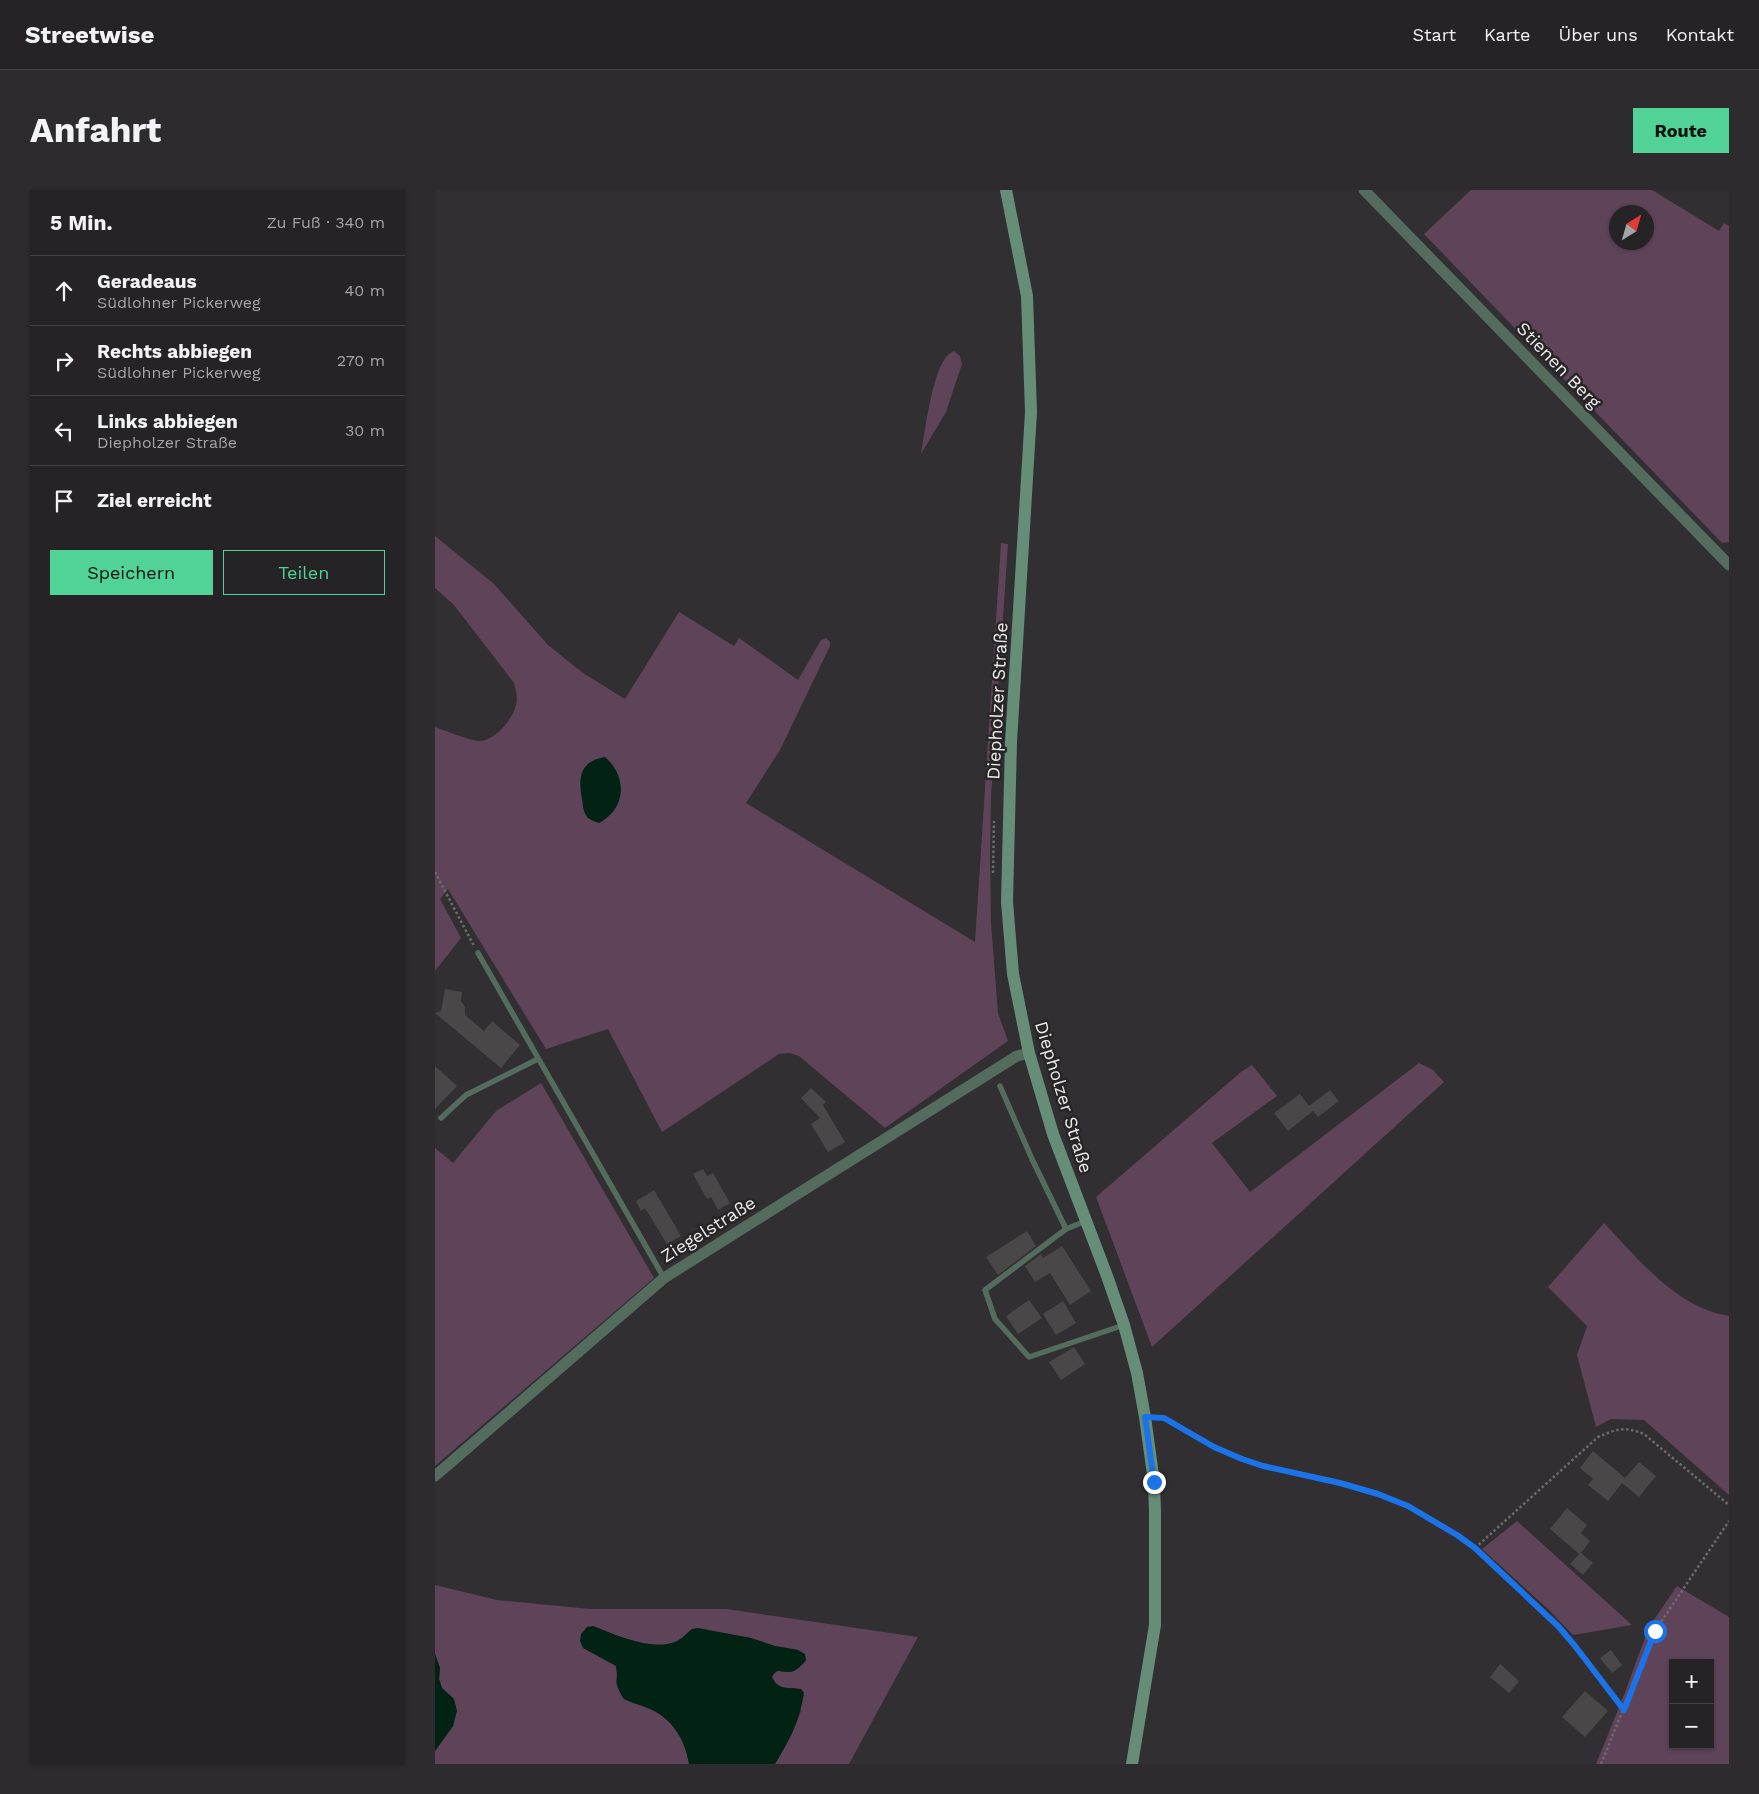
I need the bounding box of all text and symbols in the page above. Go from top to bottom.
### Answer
text: Streetwise [25,21,154,49]
text: Start [1412,24,1456,45]
text: Karte [1484,24,1531,45]
text: Über uns [1559,24,1638,45]
text: Kontakt [1666,24,1734,45]
button: Route [1633,108,1729,153]
text: Anfahrt [30,109,161,151]
north arrow [1609,205,1654,250]
text: 5 Min. [50,210,113,235]
text: Zu Fuß · 340 m [267,213,385,232]
text: Geradeaus [97,270,197,293]
icon: ahead [50,277,78,305]
text: 40 m [345,281,385,300]
text: Südlohner Pickerweg [97,293,261,312]
street label: Stienen Berg [1513,318,1606,413]
text: Rechts abbiegen [97,340,252,363]
icon: right [50,347,78,375]
text: 270 m [337,351,385,370]
text: Südlohner Pickerweg [97,363,261,382]
text: Links abbiegen [97,410,238,433]
icon: left [50,417,78,445]
text: 30 m [345,421,385,440]
text: Diepholzer Straße [97,433,237,452]
icon: arrive [50,487,78,515]
text: Ziel erreicht [97,489,212,512]
button: Speichern [50,550,213,595]
button: Teilen [223,550,385,595]
street label: Diepholzer Straße [982,622,1012,780]
street label: Diepholzer Straße [1031,1019,1097,1175]
street label: Ziegelstraße [657,1192,759,1266]
route end [1143,1471,1166,1494]
route start [1644,1620,1667,1643]
map controls [1669,1659,1714,1749]
button: + [1669,1659,1714,1704]
button: − [1669,1704,1714,1749]

